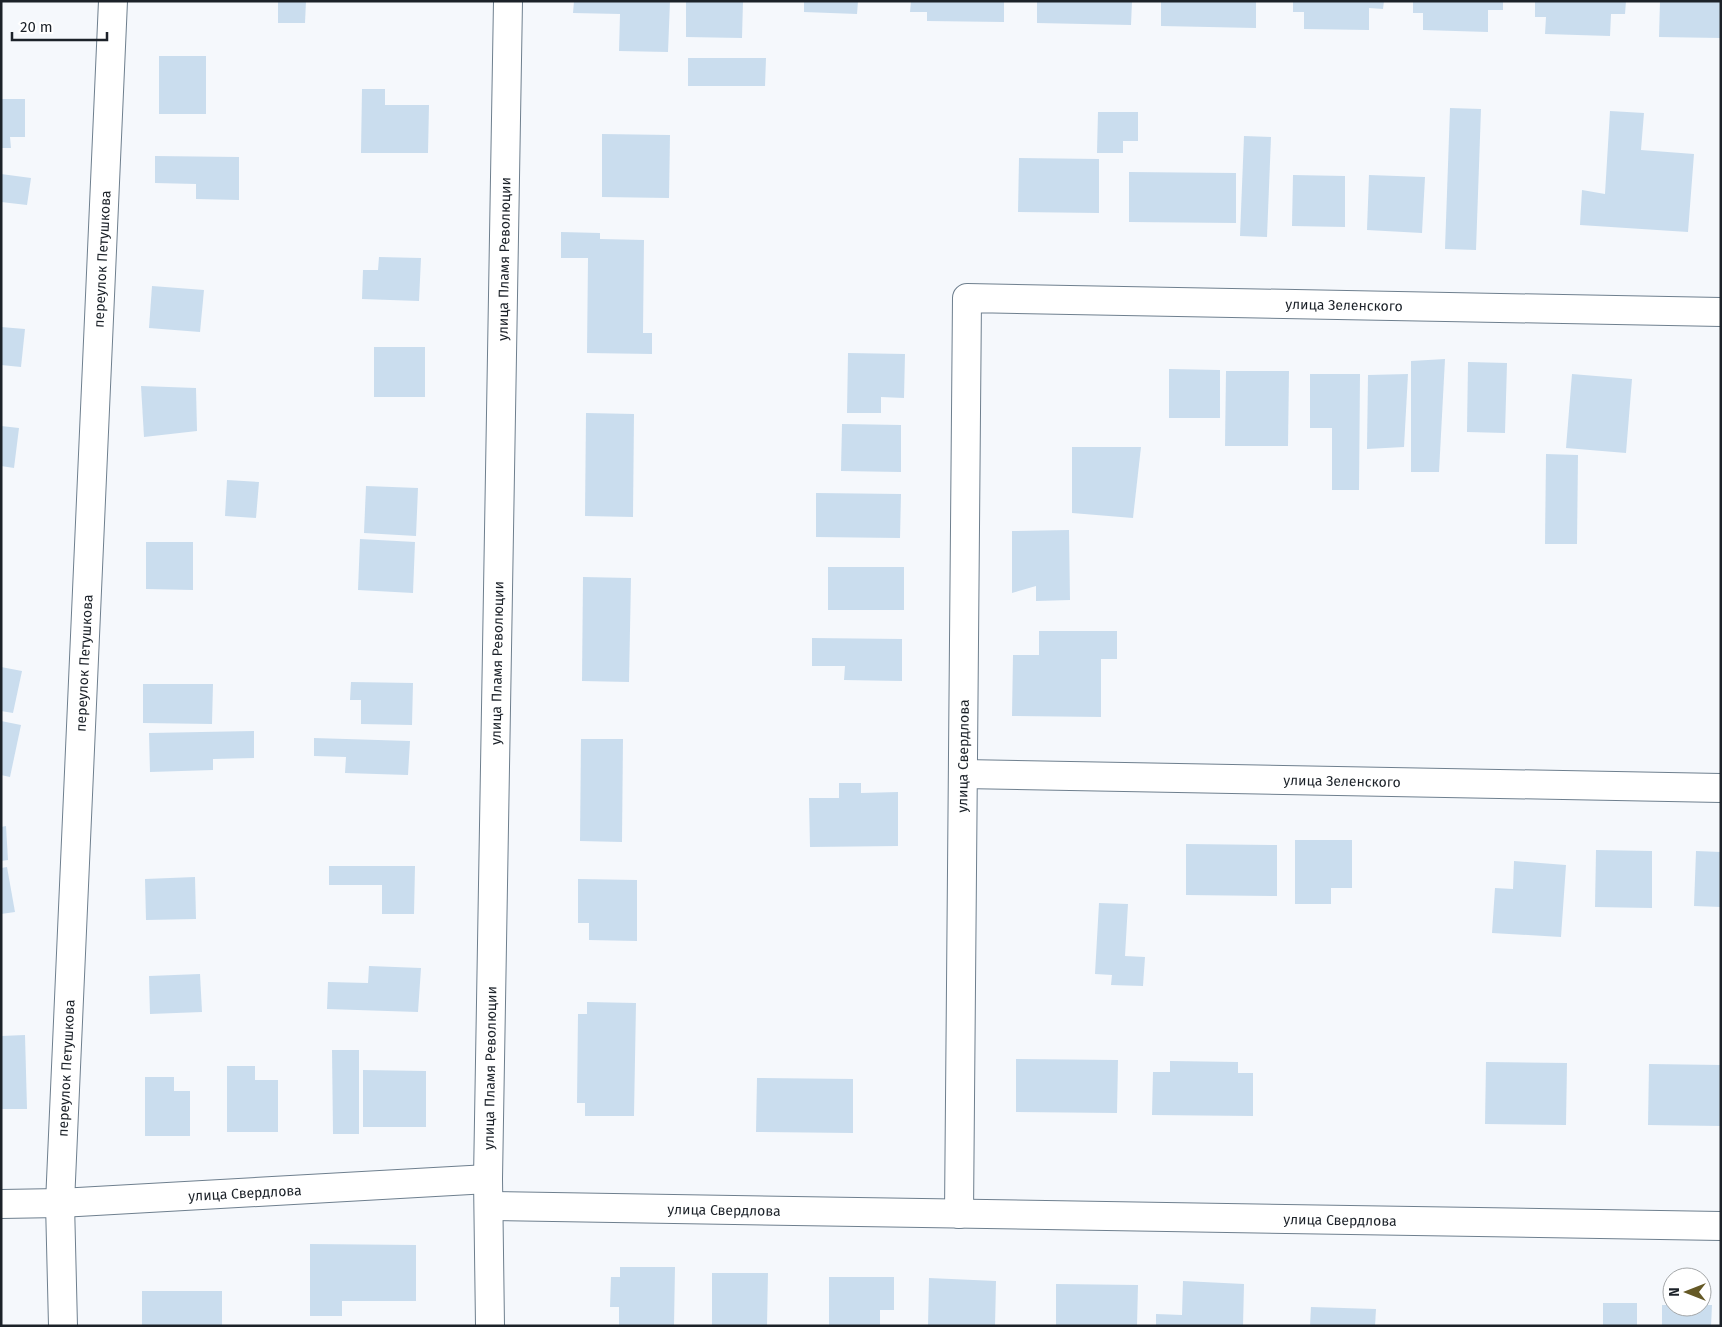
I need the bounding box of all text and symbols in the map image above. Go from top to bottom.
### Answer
scale bar [12,10,108,42]
text: 20 m [20,18,53,36]
street label: улица Пламя Революции [495,177,514,341]
street label: переулок Петушкова [90,190,115,328]
street label: улица Зеленского [1285,296,1403,315]
street label: улица Пламя Революции [488,581,507,745]
street label: переулок Петушкова [72,594,97,732]
street label: улица Свердлова [954,699,973,813]
street label: улица Зеленского [1283,772,1401,791]
street label: улица Пламя Революции [481,986,500,1150]
street label: переулок Петушкова [54,999,79,1137]
street label: улица Свердлова [188,1182,302,1205]
street label: улица Свердлова [667,1201,781,1220]
street label: улица Свердлова [1283,1211,1397,1230]
north arrow [1662,1267,1712,1317]
text: N [1666,1287,1683,1297]

